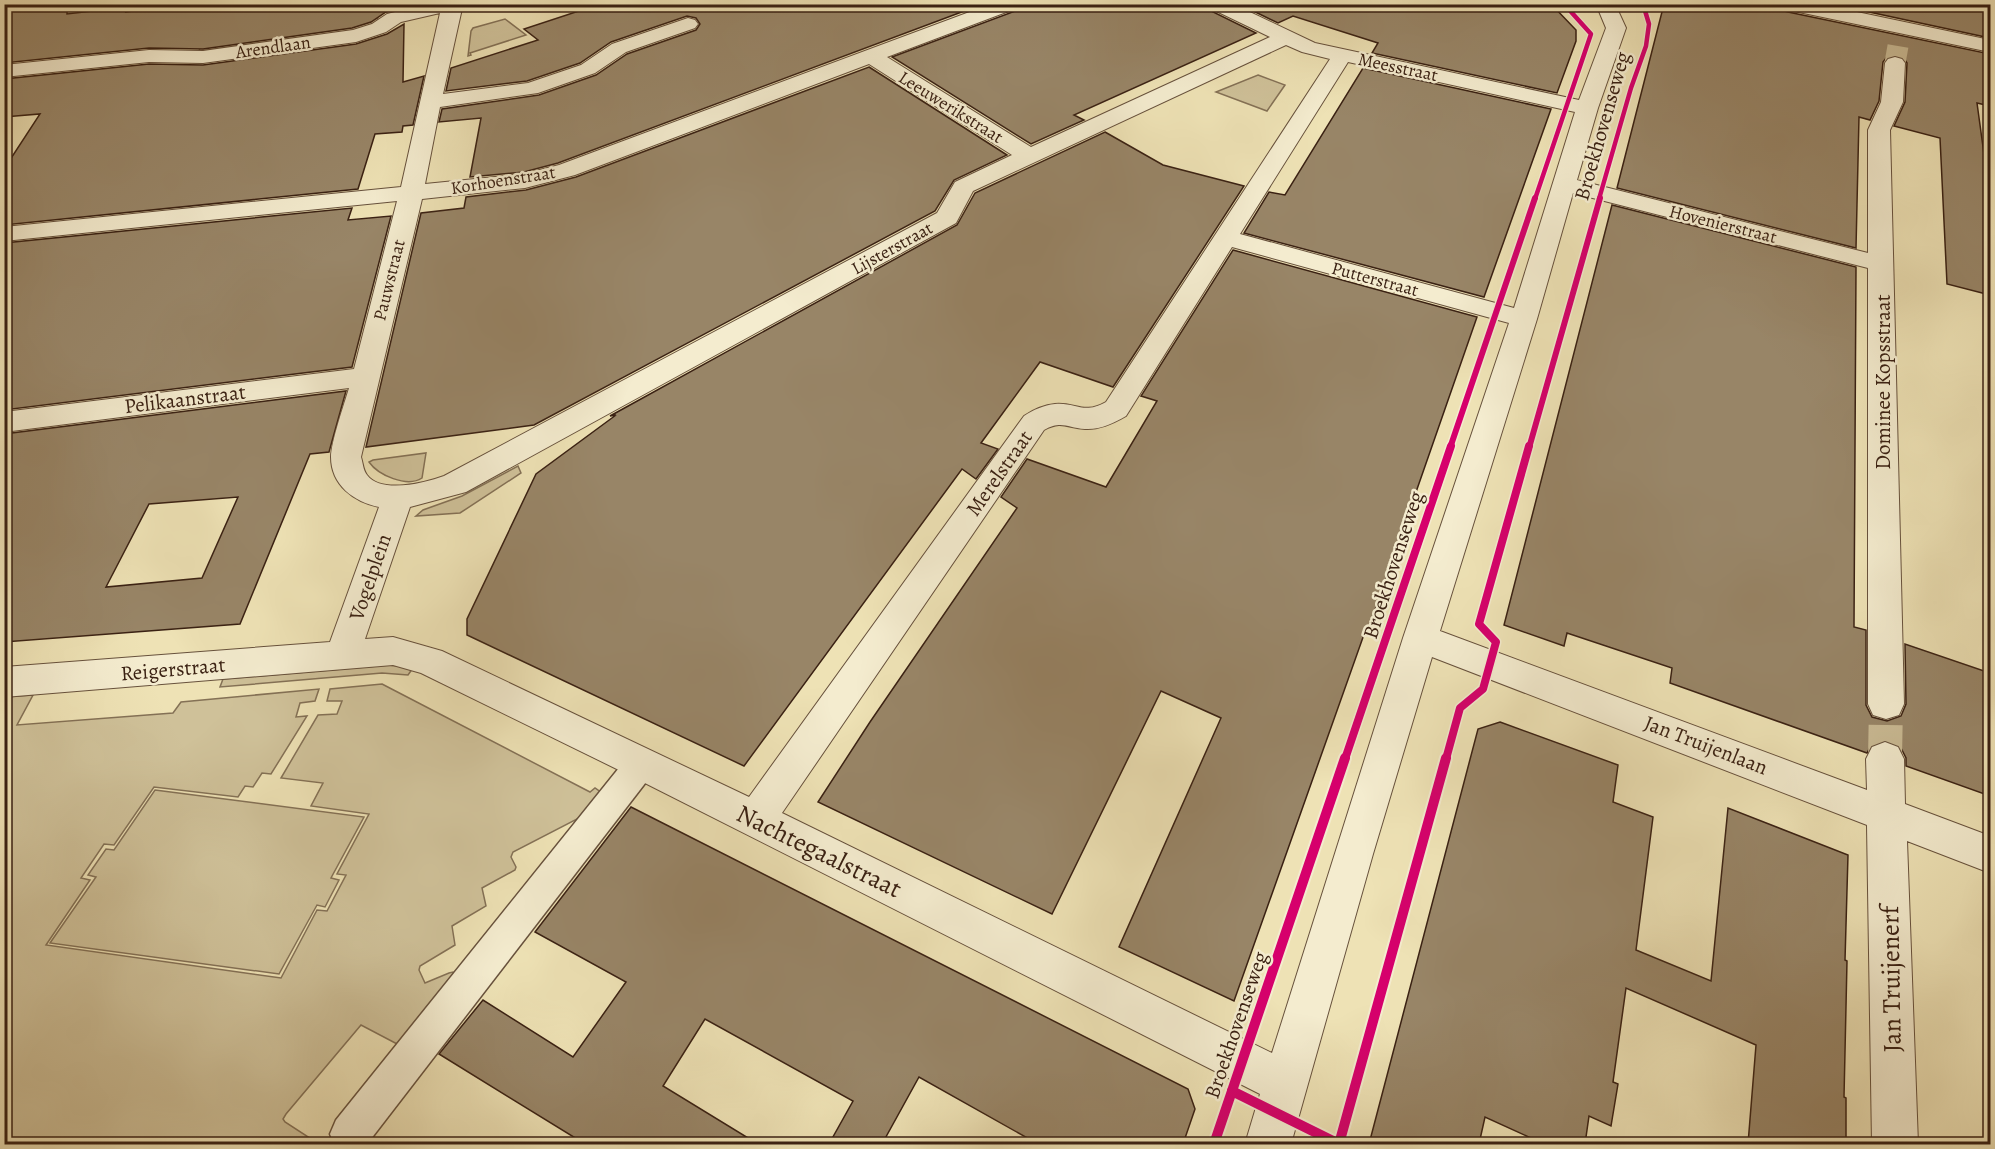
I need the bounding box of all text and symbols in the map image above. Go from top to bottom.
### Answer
street label: Arendlaan [233,30,312,64]
street label: Meesstraat [1356,47,1440,87]
street label: Broekhovenseweg [1567,48,1637,204]
street label: Leeuwerikstraat [894,65,1008,149]
street label: Korhoenstraat [449,160,557,200]
street label: Hovenierstraat [1667,199,1779,249]
street label: Lijsterstraat [847,216,937,280]
street label: Pauwstraat [367,237,411,323]
street label: Putterstraat [1329,256,1421,302]
street label: Dominee Kopsstraat [1869,294,1897,470]
street label: Pelikaanstraat [123,378,247,420]
street label: Merelstraat [959,424,1039,522]
street label: Broekhovenseweg [1356,487,1430,642]
street label: Vogelplein [342,530,398,625]
street label: Reigerstraat [119,650,227,688]
street label: Jan Truijenlaan [1640,709,1772,781]
street label: Nachtegaalstraat [730,796,908,906]
street label: Jan Truijenerf [1872,902,1910,1053]
street label: Broekhovenseweg [1198,947,1274,1102]

